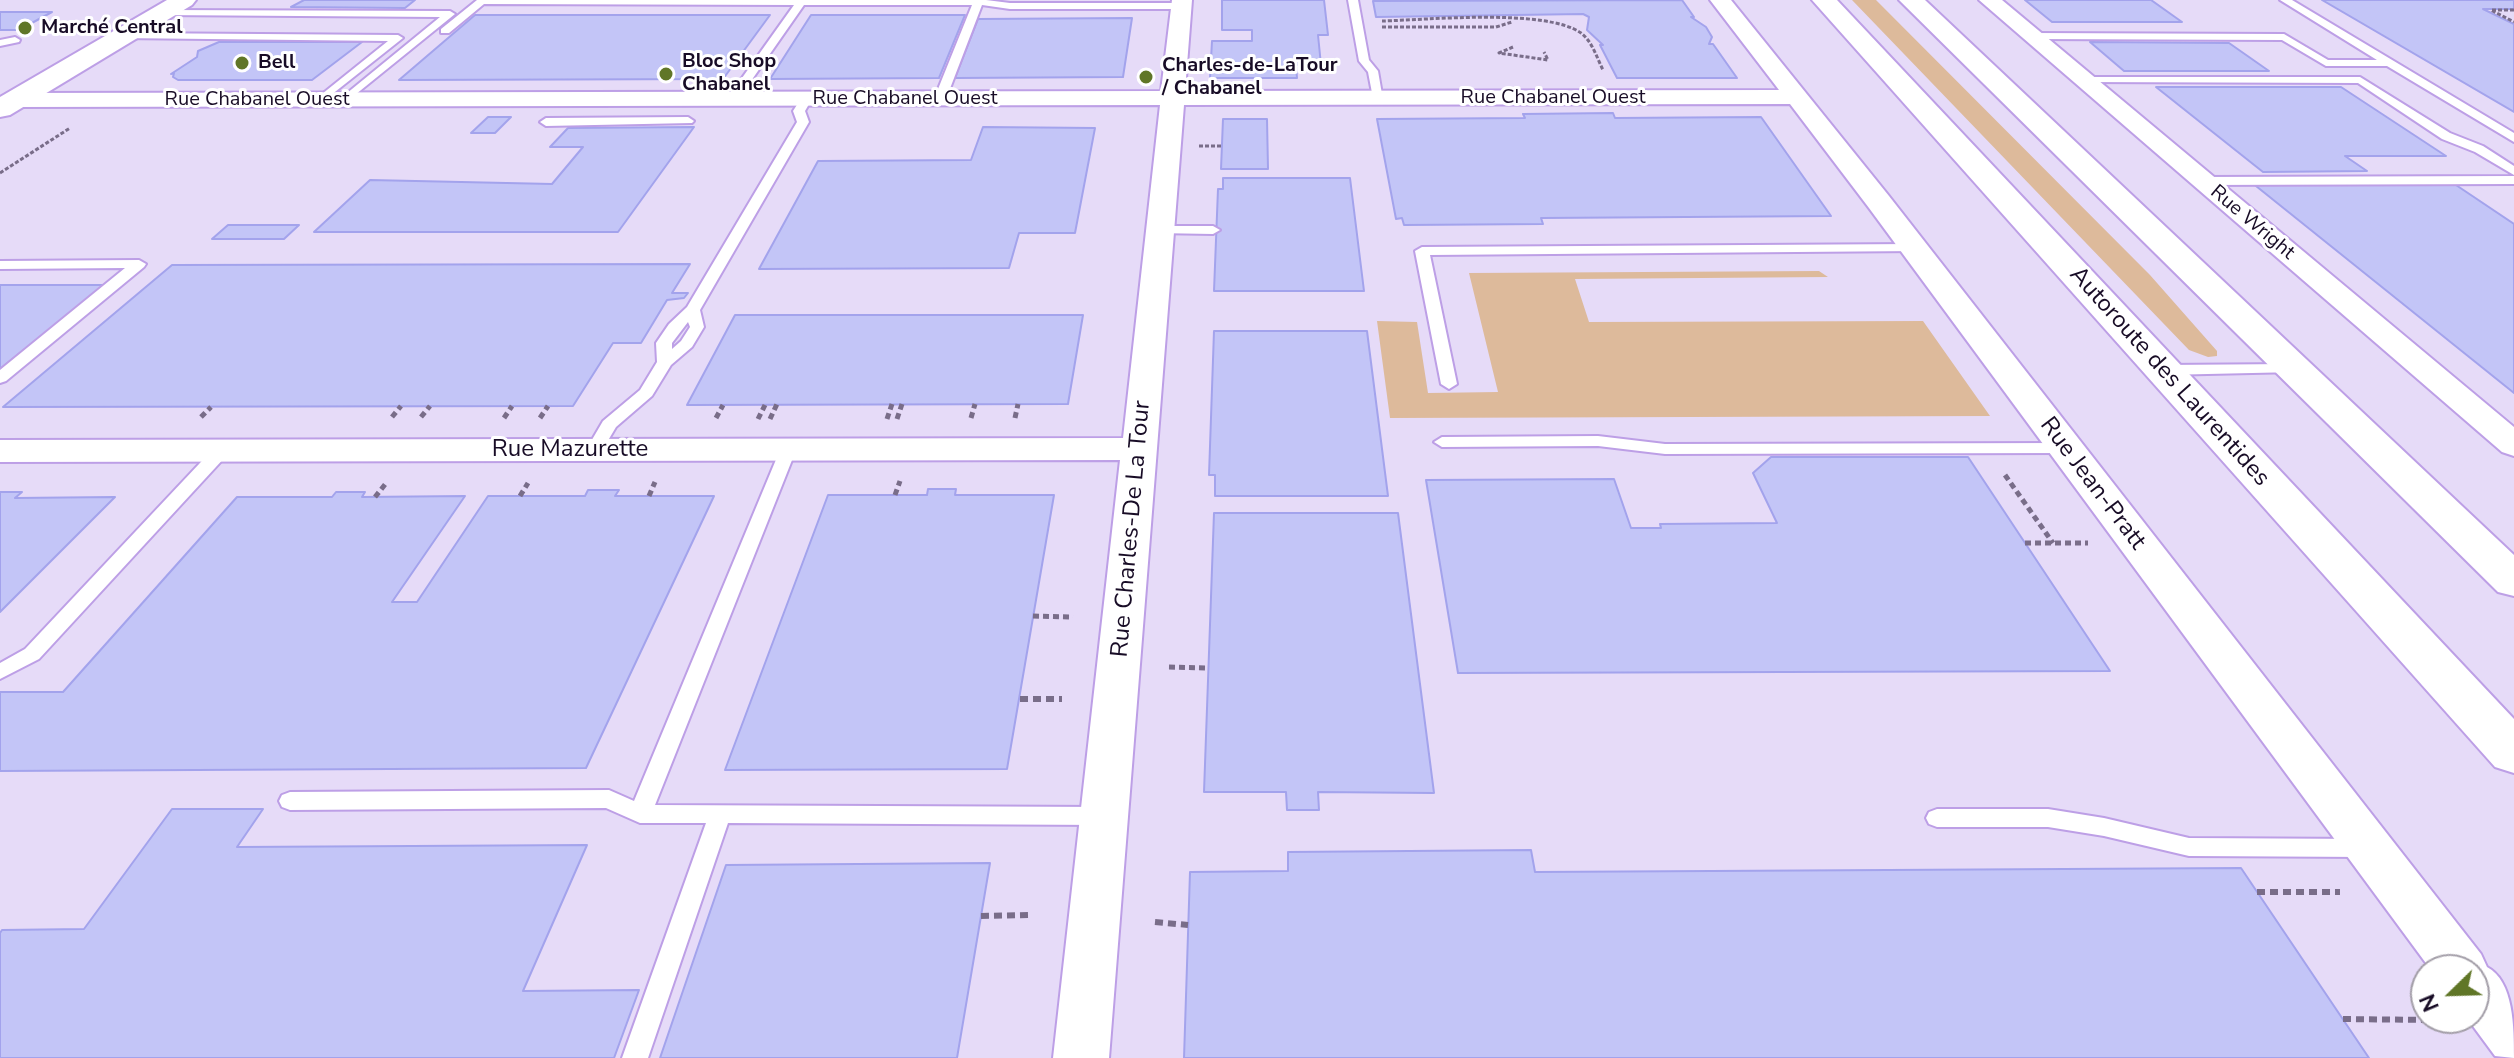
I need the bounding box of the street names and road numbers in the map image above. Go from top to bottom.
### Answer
street label: Rue Chabanel Ouest [1461,86,1645,110]
street label: Rue Chabanel Ouest [813,87,997,111]
street label: Rue Chabanel Ouest [165,88,349,112]
street label: Rue Wright [2205,181,2299,265]
street label: Autoroute des Laurentides [2063,261,2275,493]
street label: Rue Charles-De La Tour [1106,399,1158,659]
street label: Rue Jean-Pratt [2033,412,2151,556]
street label: Rue Mazurette [492,436,648,464]

